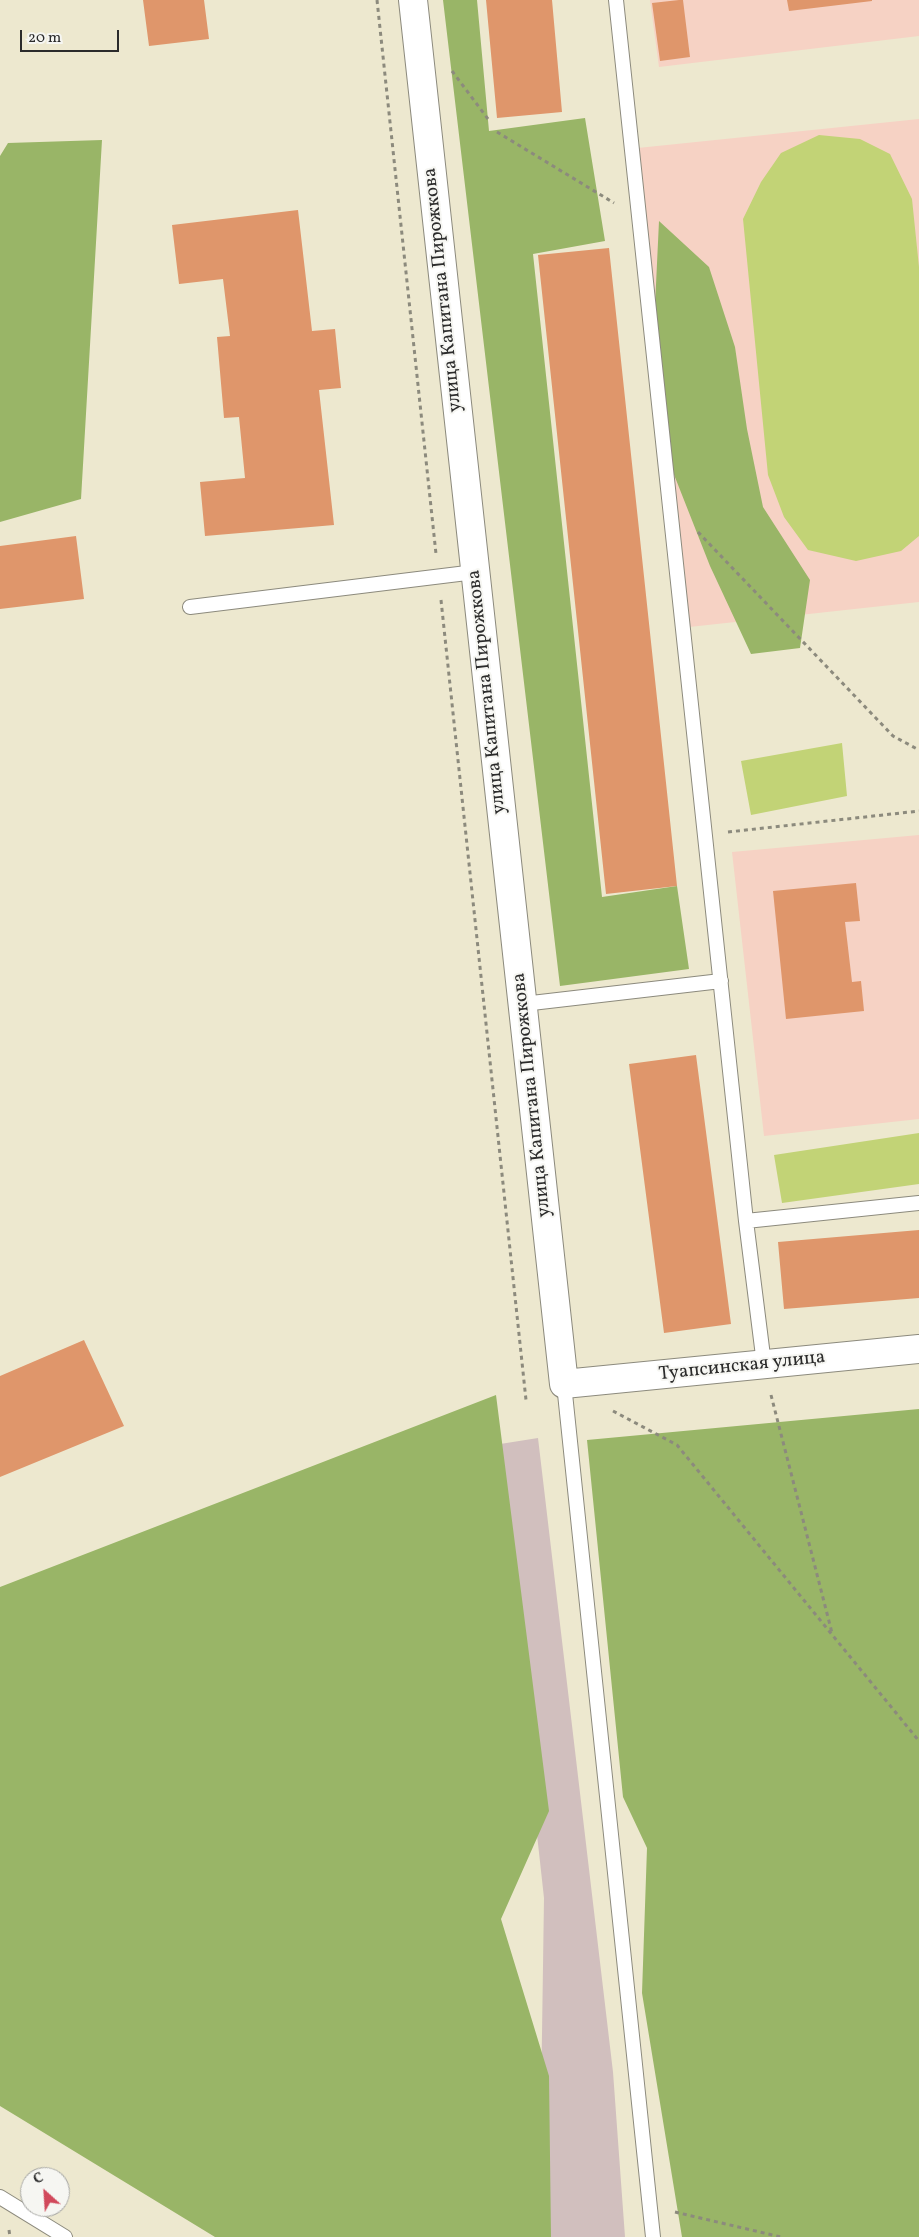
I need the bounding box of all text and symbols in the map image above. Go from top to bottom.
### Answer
scale bar [22,20,121,52]
text: 20 m [28,28,61,49]
street label: улица Капитана Пирожкова [420,167,468,413]
street label: улица Капитана Пирожкова [464,569,512,815]
street label: улица Капитана Пирожкова [509,972,557,1218]
street label: Туапсинская улица [658,1347,826,1387]
north arrow [20,2167,70,2217]
text: С [30,2168,47,2189]

